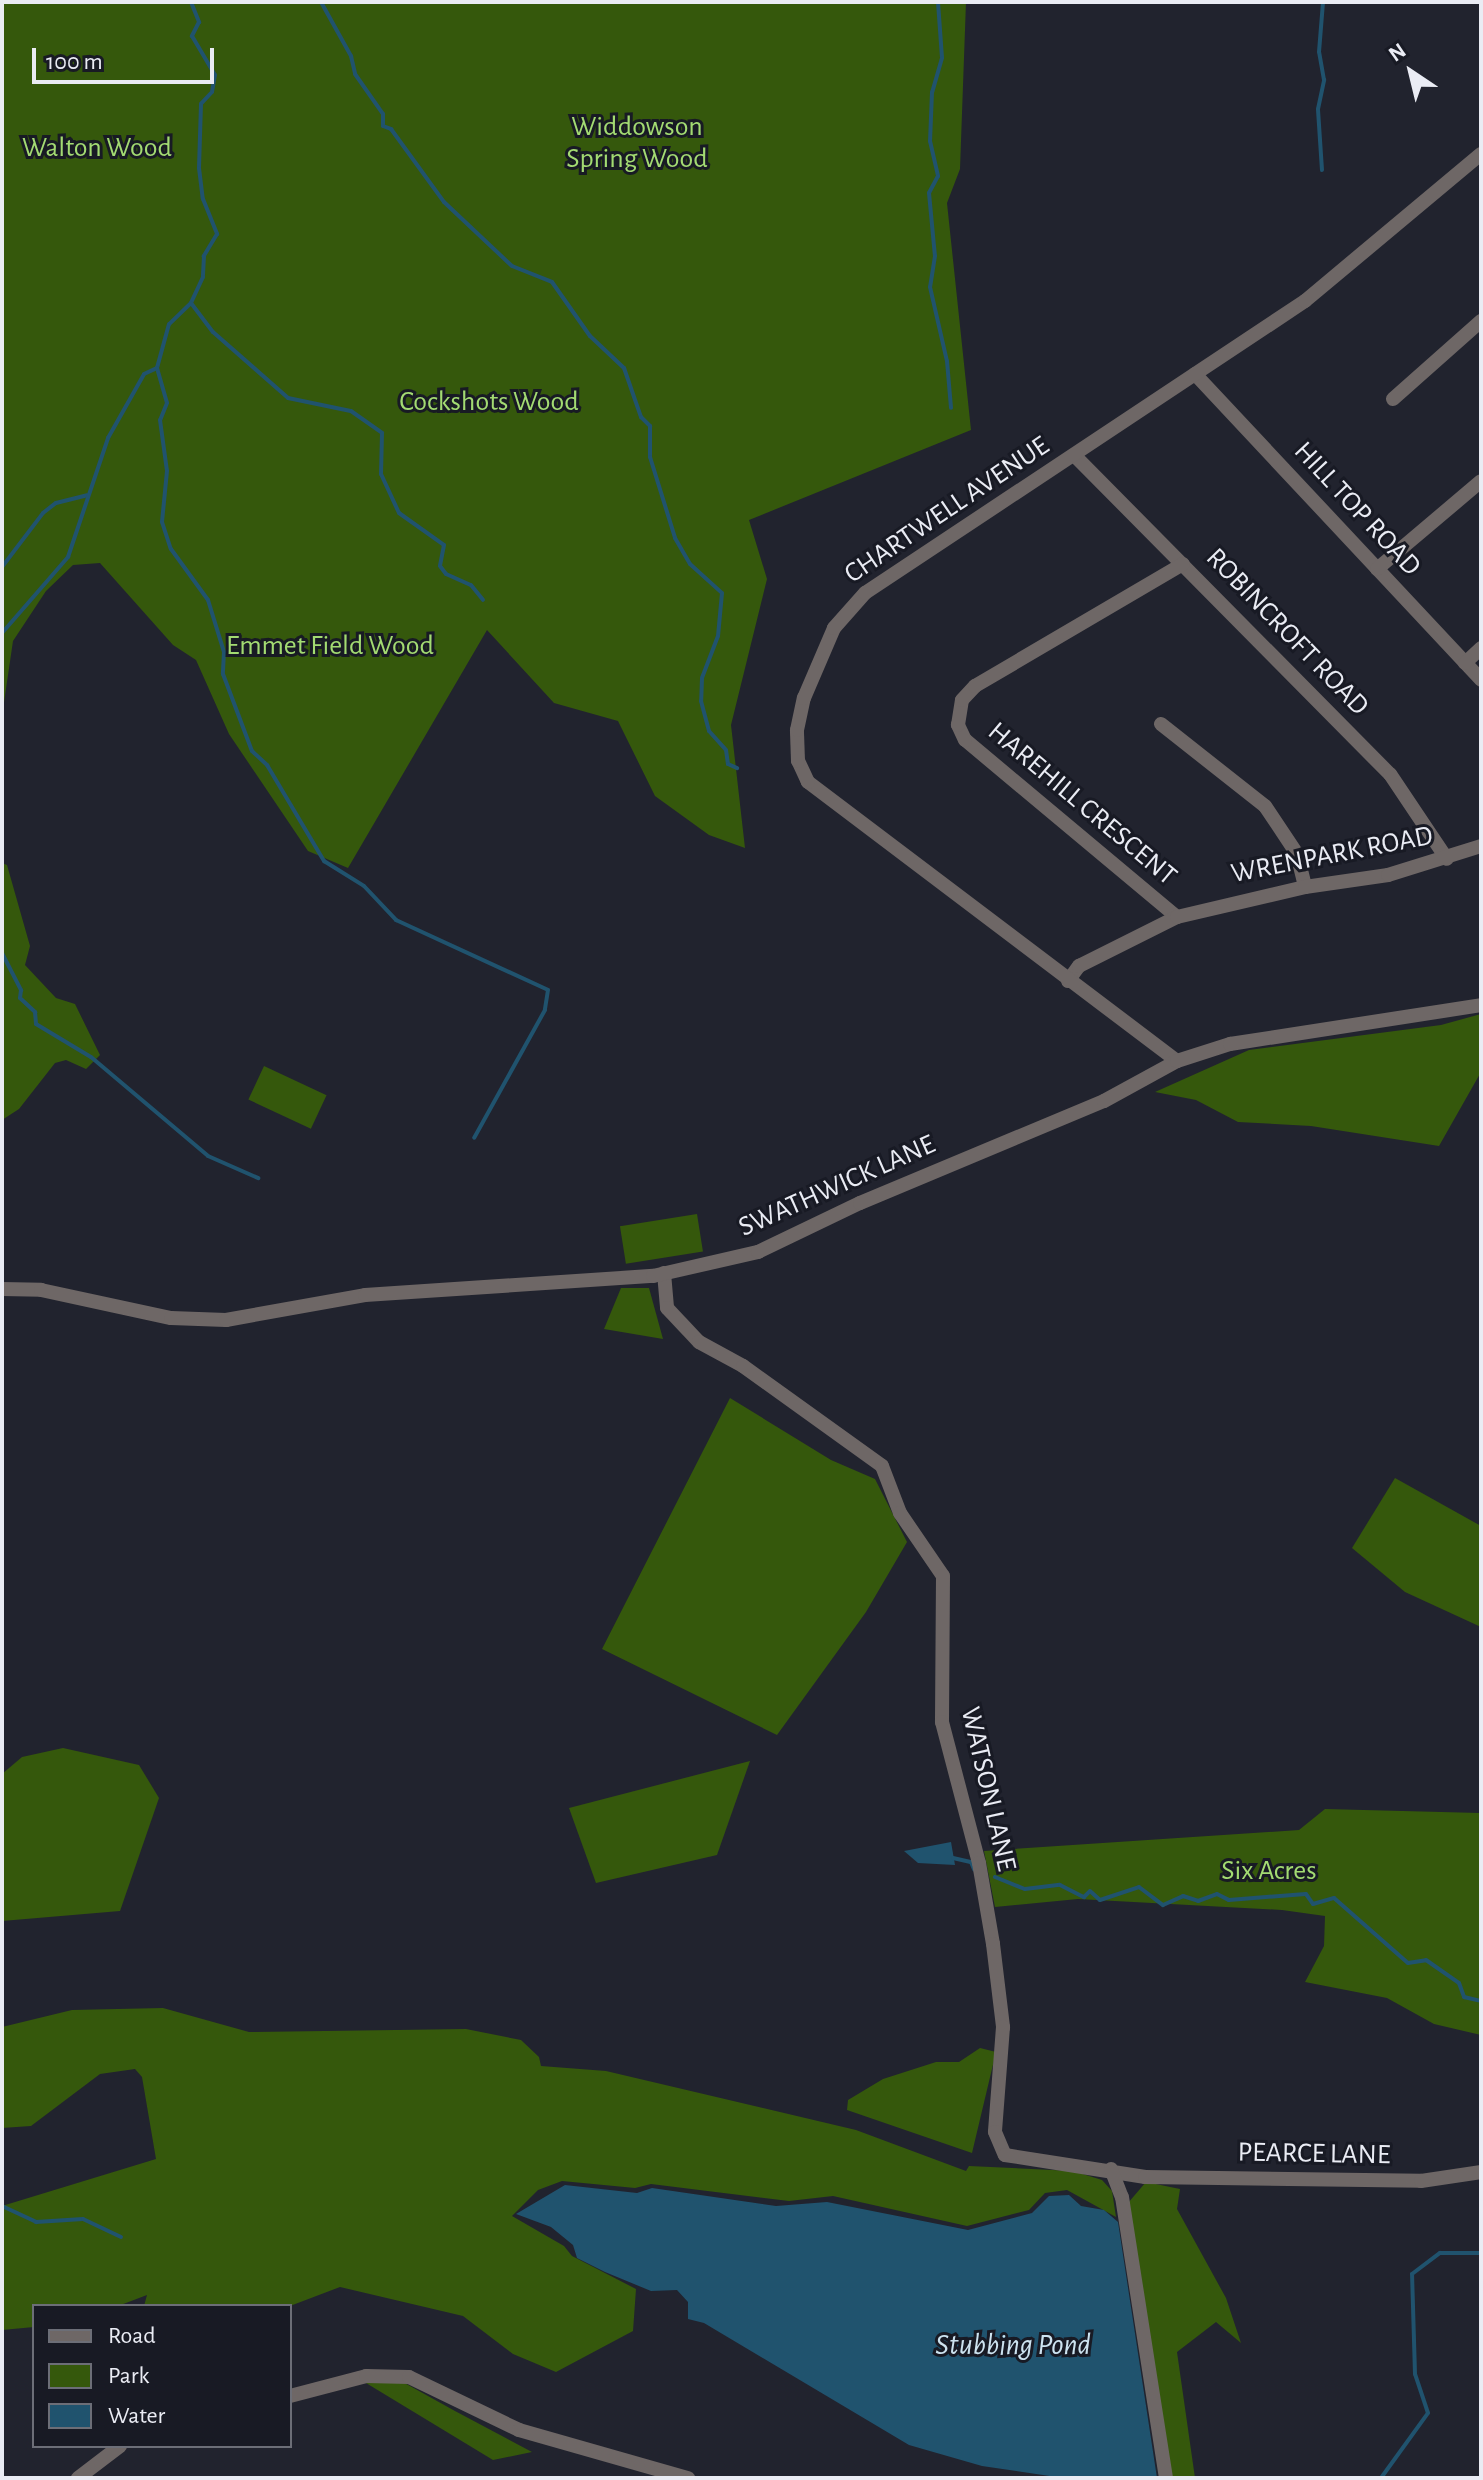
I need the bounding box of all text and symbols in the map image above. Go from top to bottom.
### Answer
scale bar [36,32,218,82]
north arrow [1371,32,1451,112]
text: N [1385,39,1410,66]
text: 100 m [46,50,103,74]
park label: Widdowson Spring Wood [566,110,708,176]
park label: Walton Wood [22,131,172,165]
park label: Cockshots Wood [399,385,579,419]
street label: CHARTWELL AVENUE [838,429,1056,591]
street label: HILL TOP ROAD [1286,435,1428,583]
street label: ROBINCROFT ROAD [1199,541,1375,723]
park label: Emmet Field Wood [226,629,434,663]
street label: HAREHILL CRESCENT [981,715,1183,893]
street label: WRENPARK ROAD [1228,819,1436,891]
street label: SWATHWICK LANE [734,1128,940,1244]
street label: WATSON LANE [953,1704,1023,1874]
park label: Six Acres [1221,1854,1317,1888]
street label: PEARCE LANE [1237,2136,1391,2172]
legend [32,2304,292,2448]
text: Road [108,2324,156,2348]
water label: Stubbing Pond [935,2327,1091,2363]
text: Park [108,2364,149,2388]
text: Water [108,2404,165,2428]

